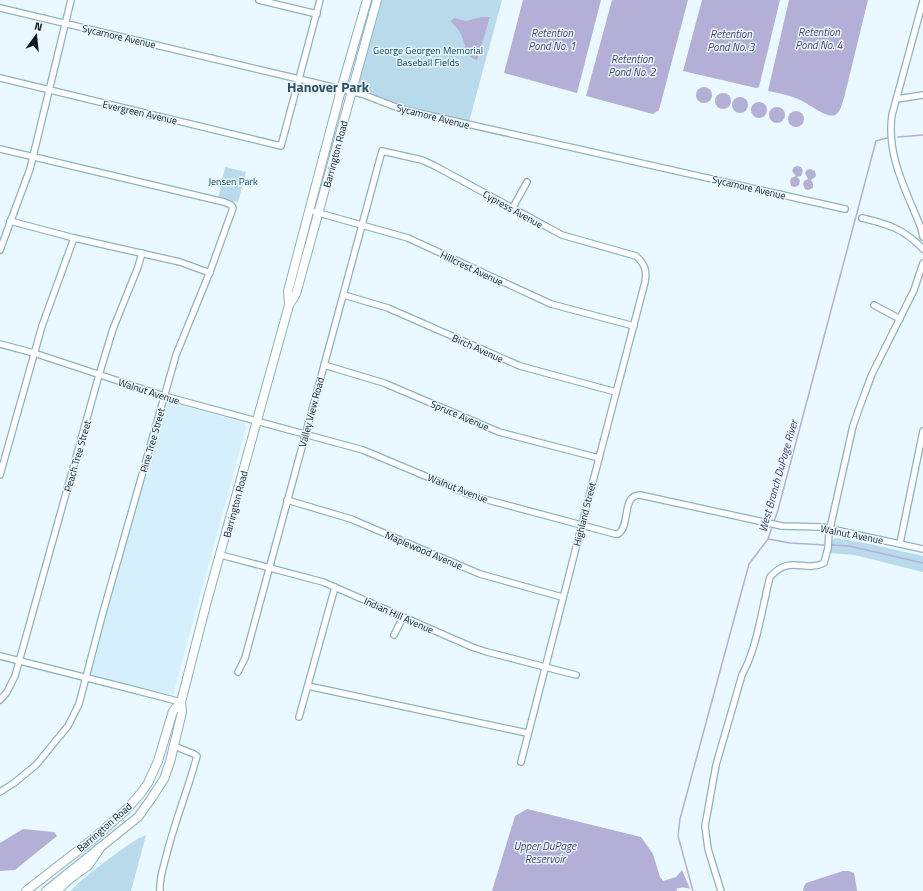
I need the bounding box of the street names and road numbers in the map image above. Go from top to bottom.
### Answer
street label: Sycamore Avenue [81,21,157,52]
street label: Evergreen Avenue [101,97,179,128]
street label: Sycamore Avenue [395,100,471,133]
street label: Barrington Road [319,119,352,189]
street label: Sycamore Avenue [711,172,787,203]
street label: Cypress Avenue [480,187,546,232]
street label: Hillcrest Avenue [438,247,506,290]
street label: Birch Avenue [450,330,506,366]
street label: Walnut Avenue [116,374,181,408]
street label: Valley View Road [295,376,328,449]
street label: Spruce Avenue [428,396,491,435]
street label: Pine Tree Street [136,406,169,474]
street label: Peach Tree Street [60,418,95,494]
street label: Barrington Road [219,469,252,539]
street label: Walnut Avenue [425,470,490,507]
street label: Highland Street [569,480,600,548]
street label: Walnut Avenue [819,521,885,548]
street label: Maplewood Avenue [383,527,465,574]
street label: Indian Hill Avenue [362,593,436,638]
street label: Barrington Road [73,799,135,856]

